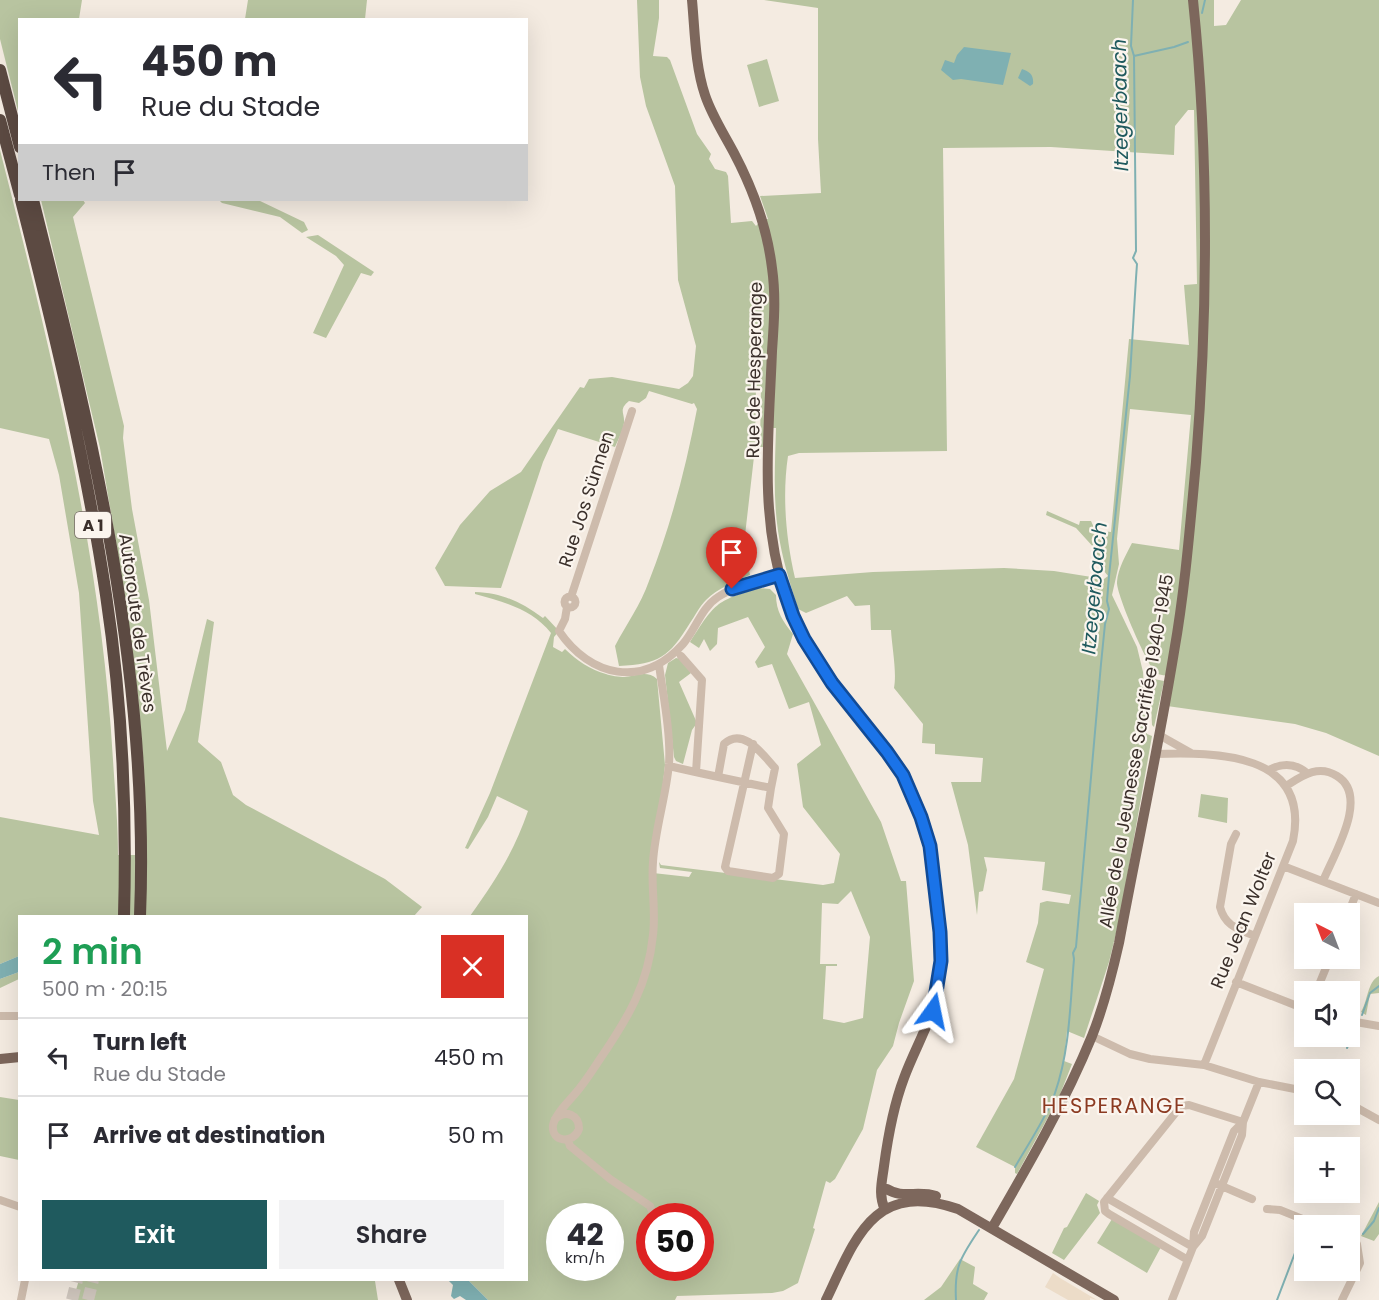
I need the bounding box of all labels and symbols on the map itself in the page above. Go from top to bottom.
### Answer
water label: Itzegerbaach [1105,38,1135,172]
street label: Rue de Hesperange [740,281,768,459]
street label: Rue Jos Sünnen [552,428,620,570]
road number: A 1 [75,512,111,538]
water label: Itzegerbaach [1074,521,1114,655]
pin [706,527,757,589]
street label: Autoroute de Trèves [113,532,163,714]
street label: Allée de la Jeunesse Sacrifiée 1940-1945 [1093,572,1179,930]
street label: Rue Jean Wolter [1204,848,1282,992]
north arrow [1294,903,1360,969]
position arrow [901,979,965,1043]
district label: HESPERANGE [1042,1091,1186,1120]
speed limit sign: 50 [636,1203,714,1281]

